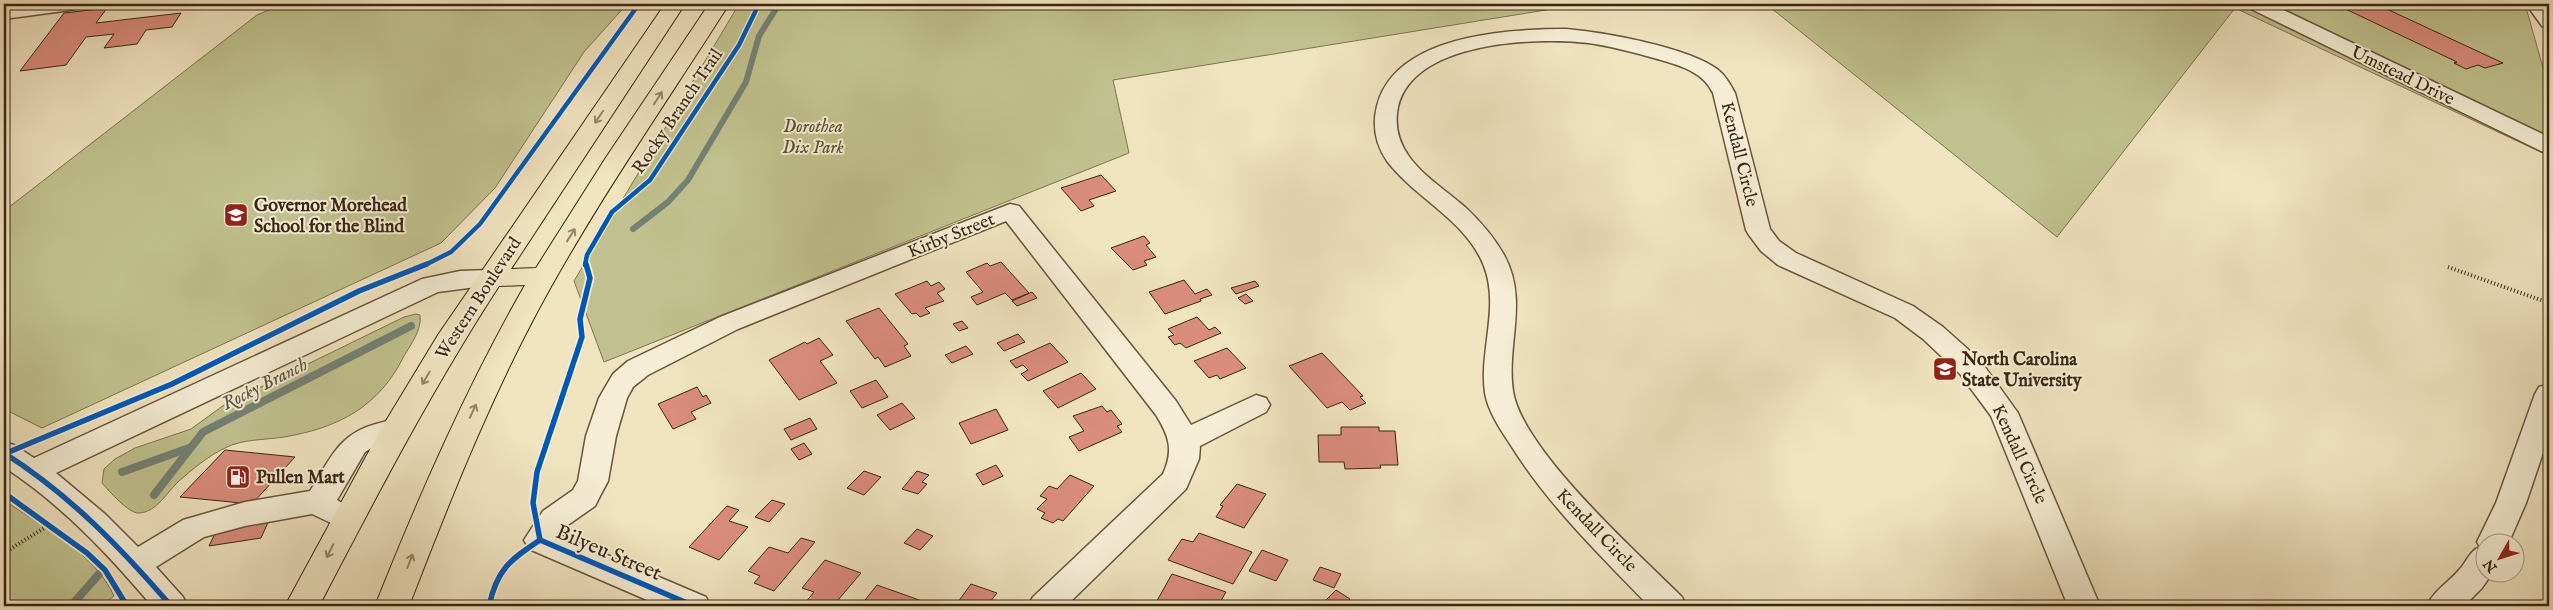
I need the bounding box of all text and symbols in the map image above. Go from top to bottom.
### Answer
street label: Umstead Drive [2347,41,2458,111]
street label: Rocky Branch Trail [628,45,729,179]
one-way arrow [653,91,663,105]
street label: Kendall Circle [1714,100,1763,209]
one-way arrow [594,109,604,123]
park label: Dorothea Dix Park [782,116,844,160]
place label: Governor Morehead School for the Blind [254,195,407,239]
school or university icon: Governor Morehead School for the Blind [223,202,249,228]
street label: Kirby Street [905,209,998,264]
one-way arrow [566,228,576,242]
street label: Western Boulevard [431,233,528,364]
place label: North Carolina State University [1961,349,2083,393]
water label: Rocky Branch [218,353,312,417]
school or university icon: North Carolina State University [1932,356,1958,382]
one-way arrow [421,371,431,385]
street label: Kendall Circle [1986,401,2052,508]
one-way arrow [468,404,478,419]
fuel station icon: Pullen Mart [225,464,251,490]
place label: Pullen Mart [256,467,346,490]
street label: Kendall Circle [1550,485,1641,578]
street label: Bilyeu Street [551,519,665,588]
north arrow [2476,532,2526,582]
one-way arrow [325,543,334,558]
one-way arrow [406,554,415,569]
text: N [2480,555,2502,577]

